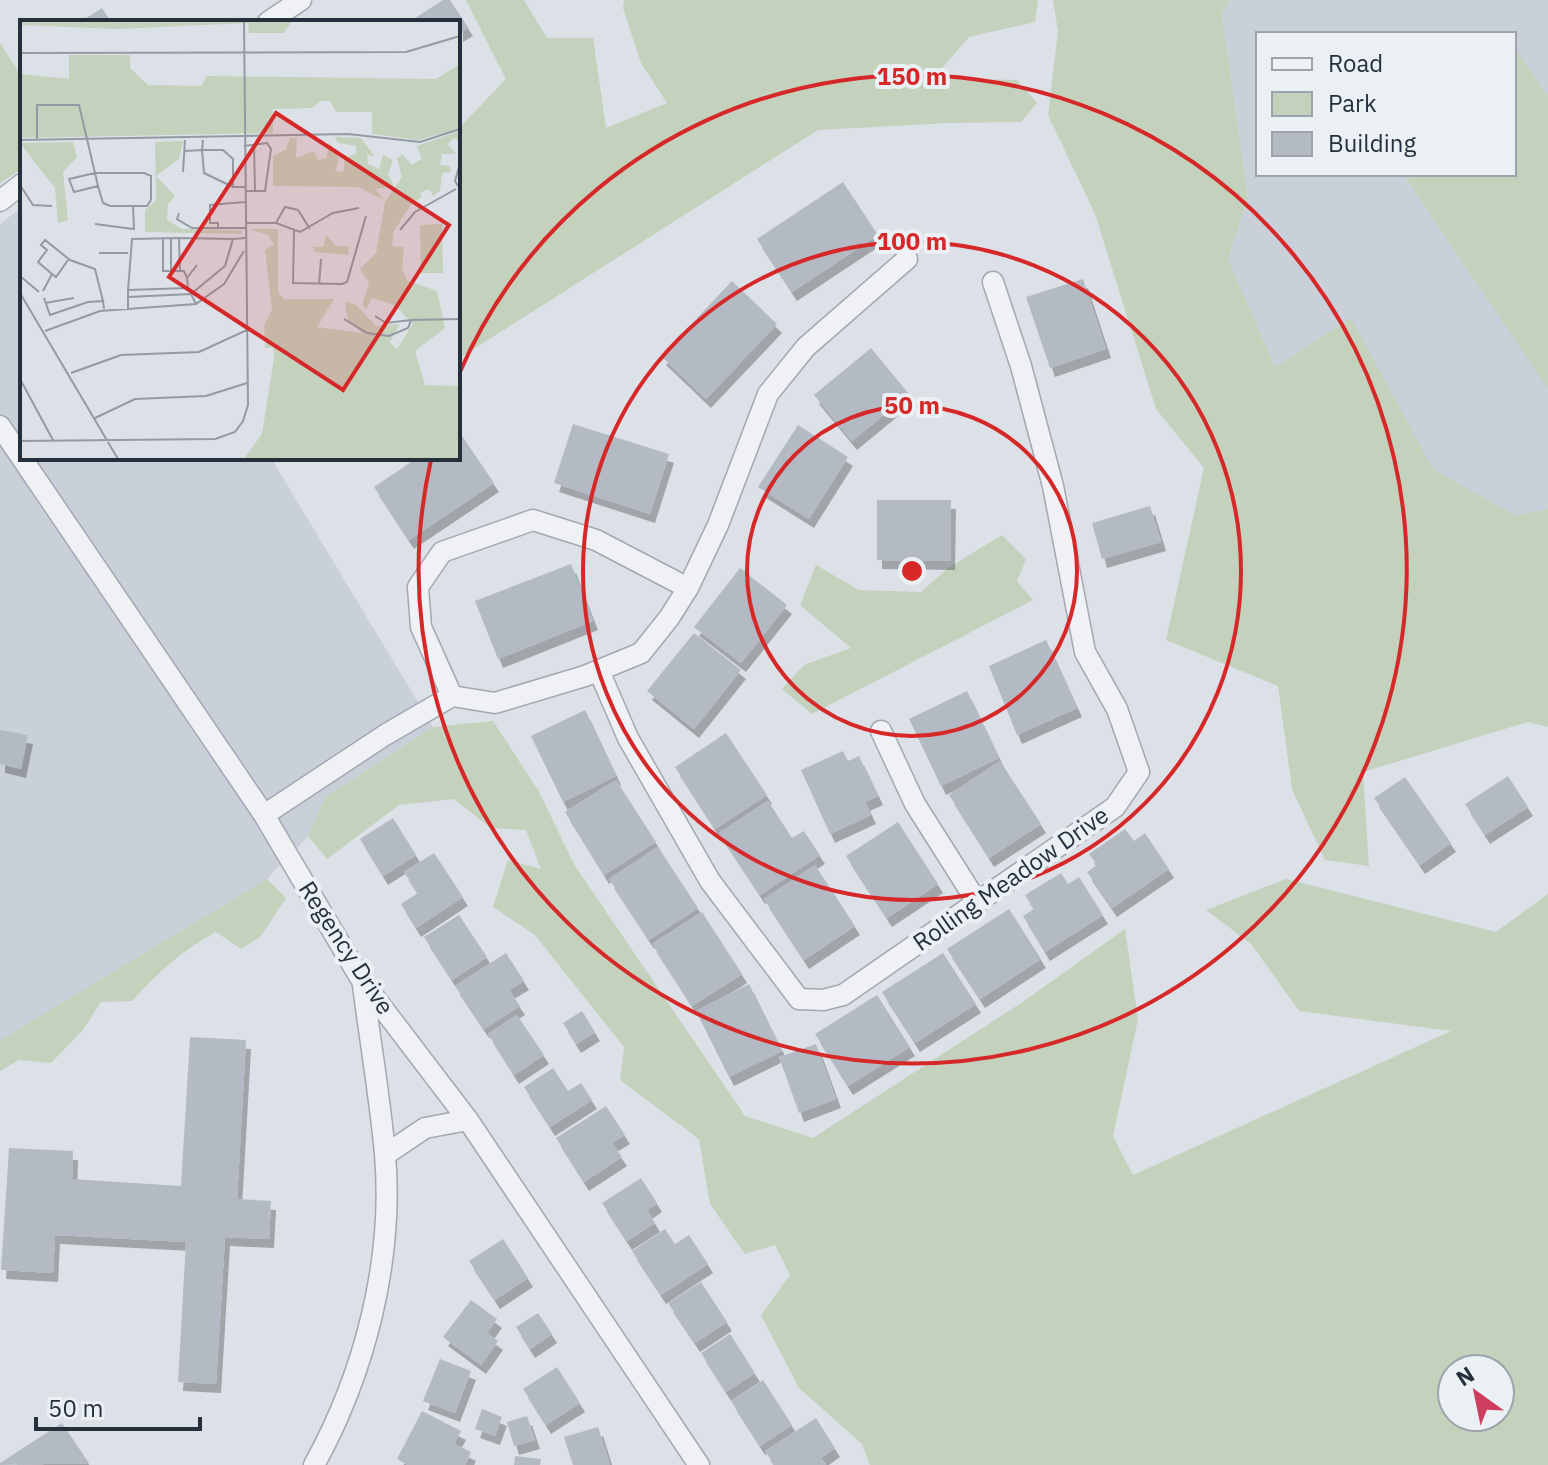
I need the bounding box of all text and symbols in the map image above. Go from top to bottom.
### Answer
inset map [20,20,460,460]
legend [1256,32,1516,176]
text: Road [1328,47,1383,79]
text: 150 m [877,60,947,92]
text: Park [1328,87,1377,119]
text: Building [1328,127,1416,159]
text: 100 m [877,225,947,257]
text: 50 m [884,389,940,421]
centre of rings [898,557,926,585]
street label: Rolling Meadow Drive [906,799,1115,958]
street label: Regency Drive [292,875,402,1020]
north arrow [1436,1353,1516,1433]
text: N [1450,1359,1479,1392]
scale bar [36,1381,200,1431]
text: 50 m [48,1392,103,1424]

